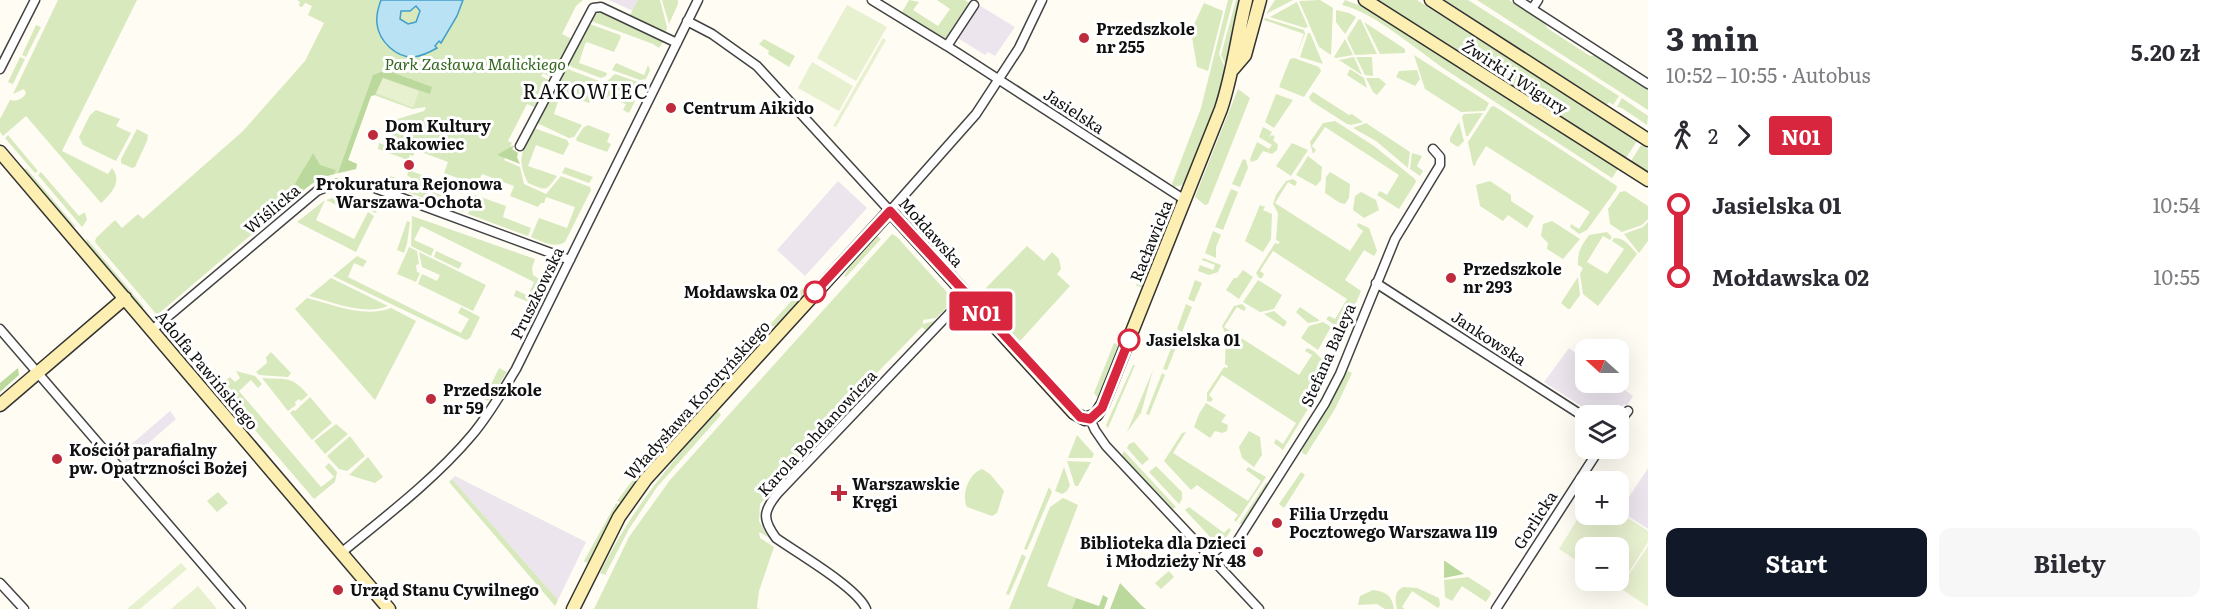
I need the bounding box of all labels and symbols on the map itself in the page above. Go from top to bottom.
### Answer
place label: Przedszkole nr 255 [1096,16,1195,58]
marker: Przedszkole nr 255 [1077,31,1091,45]
street label: Żwirki i Wigury [1458,33,1574,120]
park label: Park Zasława Malickiego [384,51,566,75]
district label: RAKOWIEC [522,75,650,105]
street label: Jasielska [1039,81,1110,139]
place label: Centrum Aikido [683,95,814,119]
marker: Centrum Aikido [664,101,678,115]
place label: Dom Kultury Rakowiec [385,113,491,155]
marker: Dom Kultury Rakowiec [366,128,380,142]
marker: Prokuratura Rejonowa Warszawa-Ochota [402,158,416,172]
place label: Prokuratura Rejonowa Warszawa-Ochota [316,171,503,213]
street label: Wiślicka [238,177,305,239]
street label: Mołdawska [894,191,970,272]
street label: Racławicka [1123,196,1178,285]
street label: Pruszkowska [503,242,569,343]
place label: Przedszkole nr 293 [1463,256,1562,298]
marker: Przedszkole nr 293 [1444,271,1458,285]
place label: Mołdawska 02 [684,279,798,303]
marker: Mołdawska 02 [804,281,826,303]
line badge: N01 [946,292,1016,330]
street label: Stefana Baleya [1294,299,1361,410]
street label: Adolfa Pawińskiego [151,304,265,434]
street label: Jankowska [1447,304,1532,371]
street label: Władysława Korotyńskiego [618,314,775,485]
place label: Jasielska 01 [1146,327,1240,351]
marker: Jasielska 01 [1118,329,1140,351]
north arrow [1575,339,1629,393]
street label: Karola Bohdanowicza [751,363,882,501]
place label: Przedszkole nr 59 [443,377,542,419]
marker: Przedszkole nr 59 [424,392,438,406]
place label: Kościół parafialny pw. Opatrzności Bożej [69,437,247,479]
marker: Kościół parafialny pw. Opatrzności Bożej [50,452,64,466]
place label: Warszawskie Kręgi [852,471,960,513]
marker: Warszawskie Kręgi [830,484,848,502]
street label: Gorlicka [1506,485,1562,553]
place label: Filia Urzędu Pocztowego Warszawa 119 [1289,501,1498,543]
marker: Filia Urzędu Pocztowego Warszawa 119 [1270,516,1284,530]
place label: Biblioteka dla Dzieci i Młodzieży Nr 48 [1080,530,1247,572]
marker: Biblioteka dla Dzieci i Młodzieży Nr 48 [1251,545,1265,559]
place label: Urząd Stanu Cywilnego [350,577,539,601]
marker: Urząd Stanu Cywilnego [331,583,345,597]

